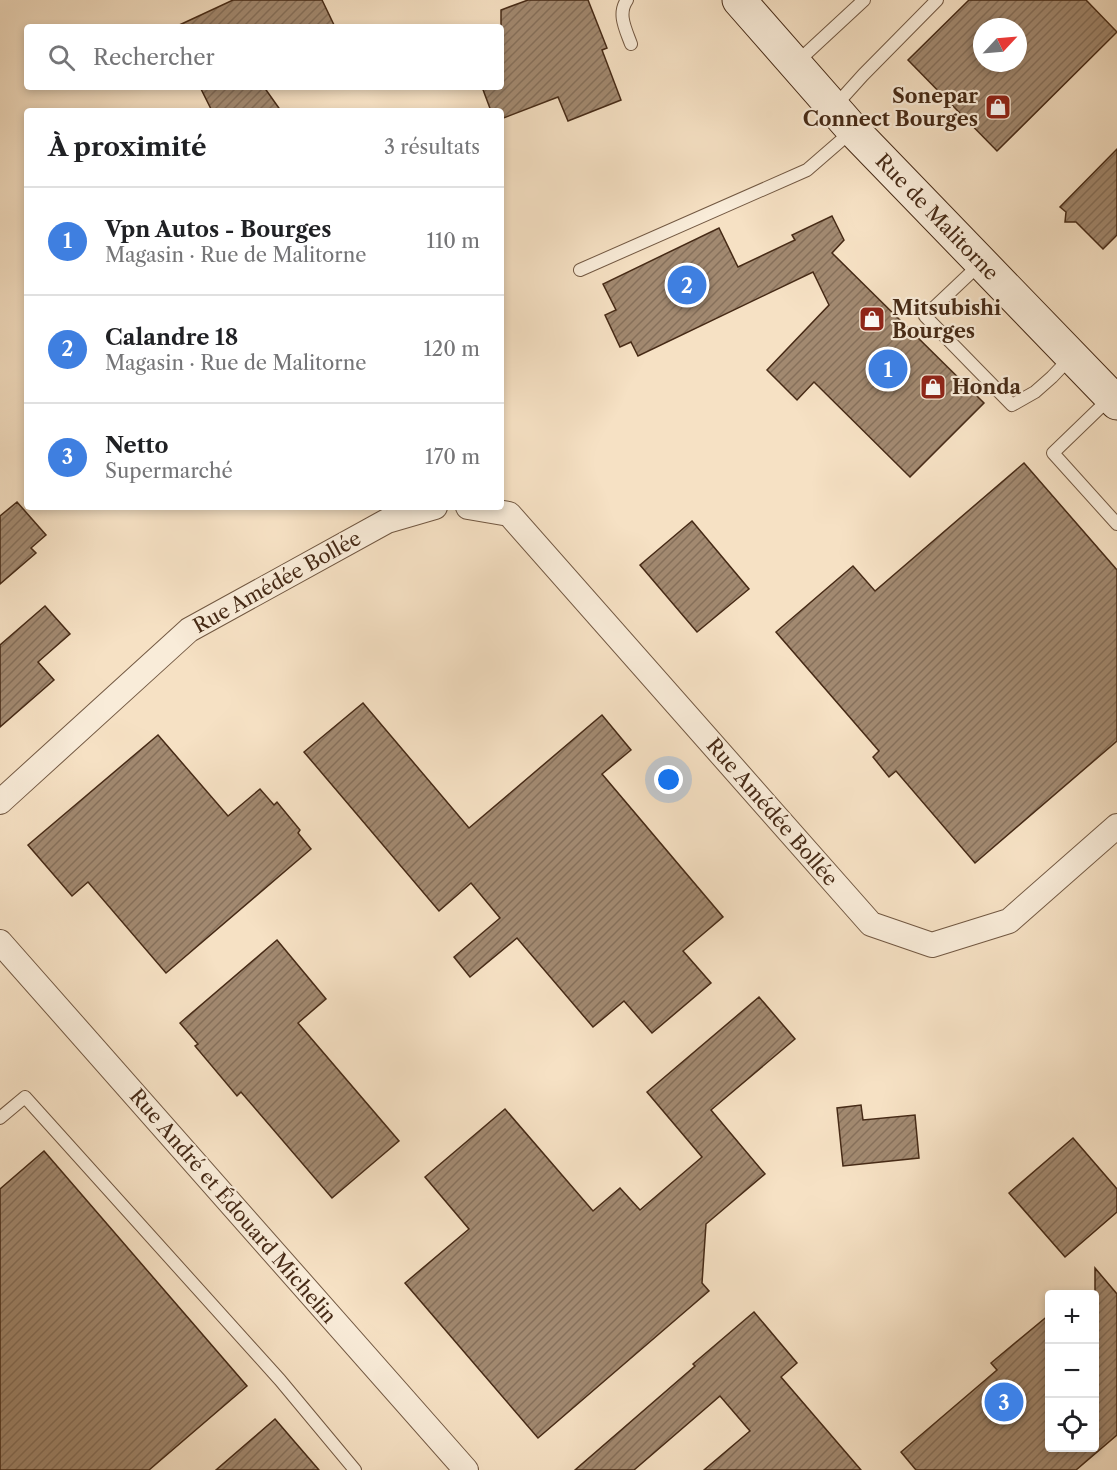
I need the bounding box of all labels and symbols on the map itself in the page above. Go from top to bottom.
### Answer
north arrow [973,18,1027,72]
place label: Sonepar Connect Bourges [803,84,978,131]
shop icon: Sonepar Connect Bourges [983,92,1013,122]
street label: Rue de Malitorne [871,149,1003,285]
pin: 2 [668,262,706,308]
place label: Mitsubishi Bourges [892,296,1001,343]
shop icon: Mitsubishi Bourges [857,304,887,334]
pin: 1 [868,346,908,392]
shop icon: Honda [918,372,948,402]
place label: Honda [952,375,1022,399]
street label: Rue Amédée Bollée [189,526,365,638]
street label: Rue Amédée Bollée [701,733,843,891]
your location [654,765,683,794]
street label: Rue André et Édouard Michelin [125,1083,342,1328]
pin: 3 [984,1380,1024,1424]

